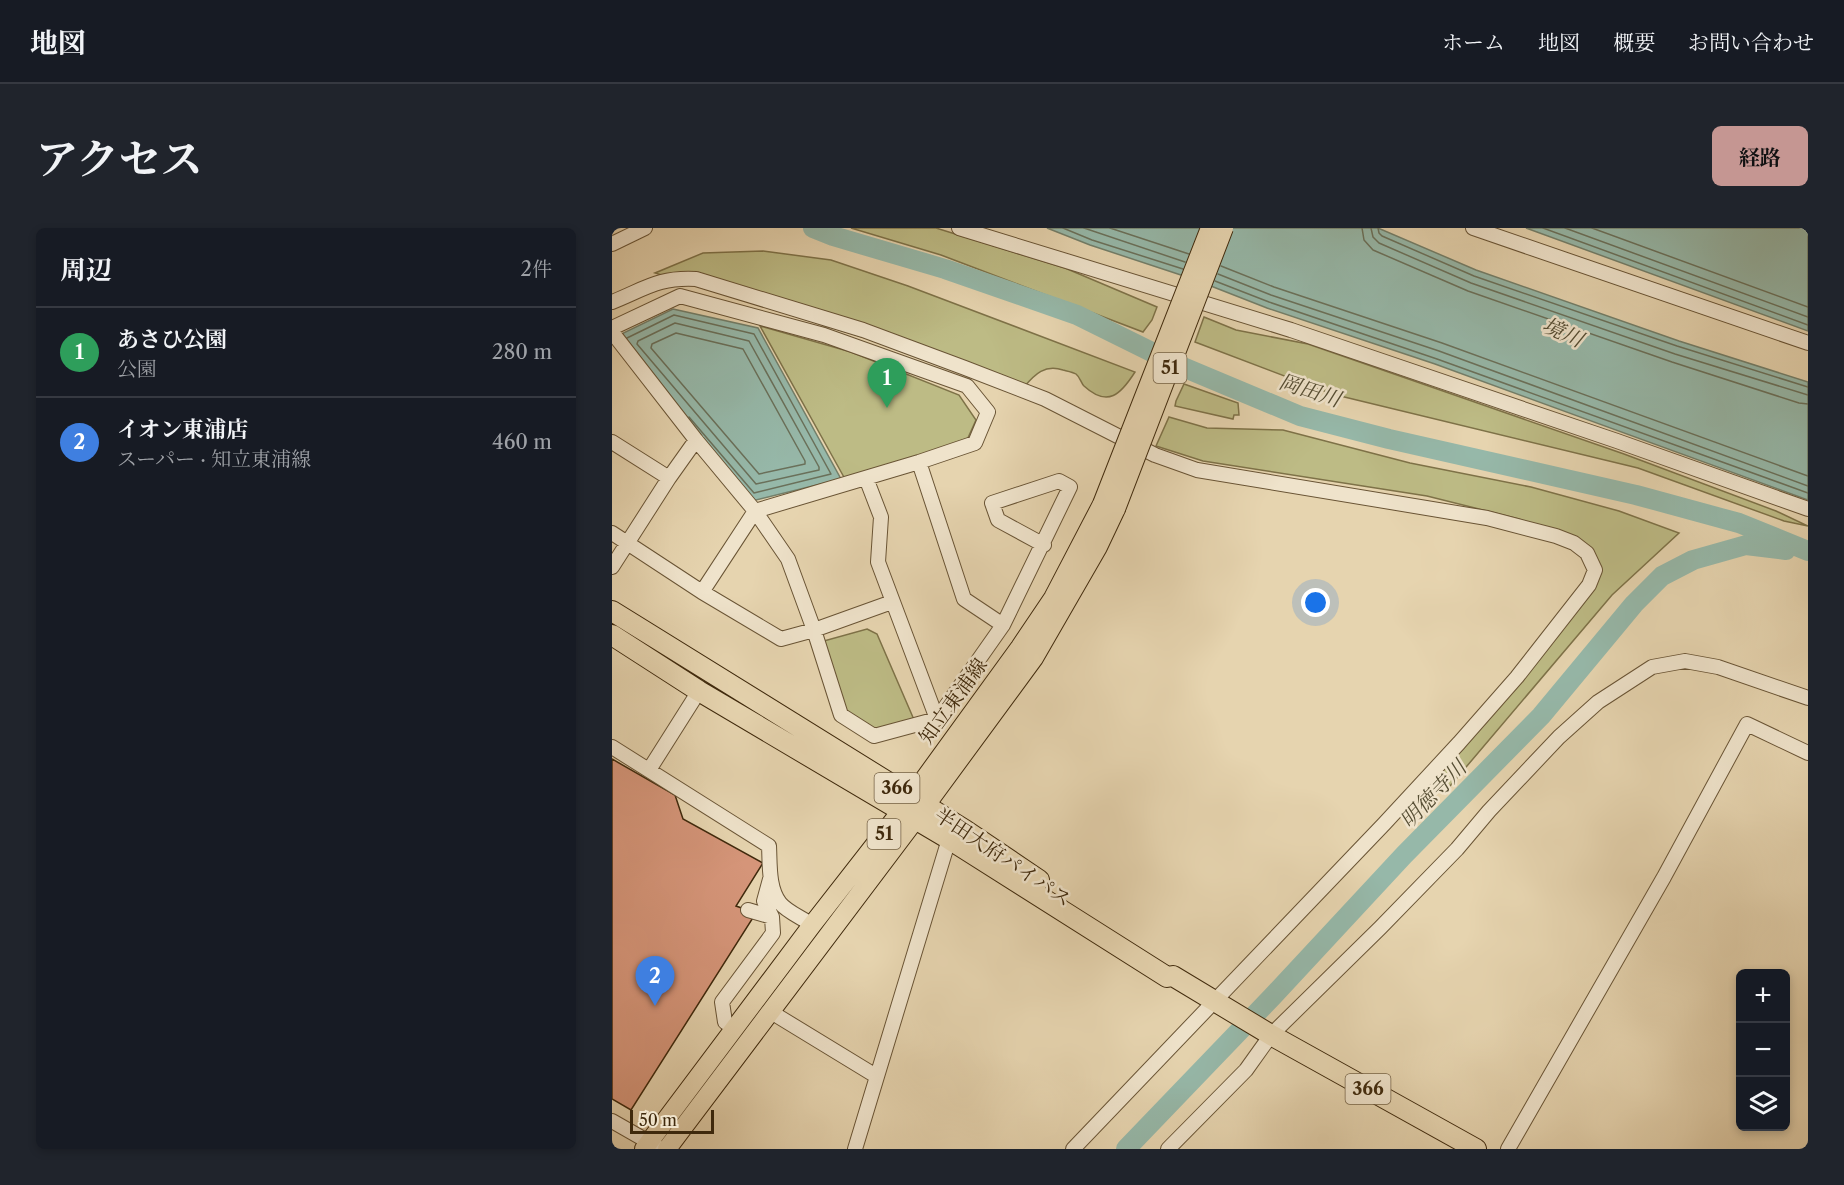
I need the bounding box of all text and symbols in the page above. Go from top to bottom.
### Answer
text: 地図 [30,26,86,60]
text: ホーム [1442,30,1505,55]
text: 地図 [1538,30,1580,55]
text: 概要 [1613,30,1655,55]
text: お問い合わせ [1688,30,1814,55]
button: 経路 [1712,126,1808,186]
text: アクセス [36,133,203,185]
text: 周辺 [60,254,112,286]
text: 2件 [521,257,552,281]
water label: 境川 [1539,312,1589,353]
text: あさひ公園 [117,326,227,353]
text: 1 [75,340,84,364]
text: 280 m [492,340,552,364]
road number: 51 [1154,353,1186,383]
text: 公園 [117,357,157,381]
pin: 1 [868,358,906,408]
water label: 岡田川 [1276,368,1346,412]
text: イオン東浦店 [117,416,248,443]
text: 2 [74,430,85,454]
text: 460 m [492,430,552,454]
text: スーパー · 知立東浦線 [117,447,311,471]
your location [1301,588,1330,617]
street label: 知立東浦線 [914,653,992,749]
water label: 明徳寺川 [1395,754,1473,833]
road number: 366 [874,773,920,803]
street label: 半田大府パイパス [930,802,1076,912]
road number: 51 [868,819,900,849]
pin: 2 [636,956,675,1006]
map controls [1736,969,1790,1131]
button: + [1736,969,1790,1023]
button: − [1736,1023,1790,1077]
road number: 366 [1346,1074,1390,1104]
button: layers [1736,1077,1790,1131]
scale bar [630,1107,714,1134]
text: 50 m [639,1110,677,1130]

